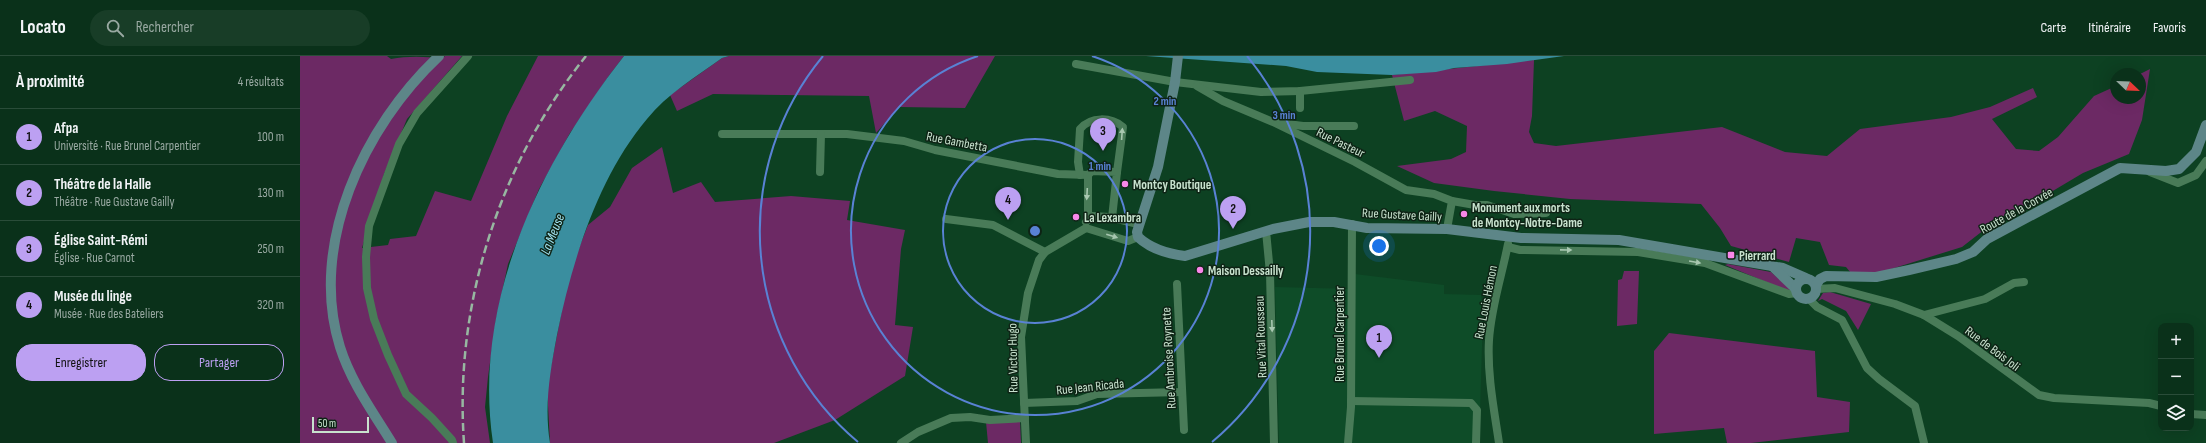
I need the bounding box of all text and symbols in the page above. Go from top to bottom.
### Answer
search box [90,10,370,46]
text: Locato [20,16,66,39]
icon: search [104,17,126,39]
text: Rechercher [136,18,194,37]
text: Carte [2040,19,2066,36]
text: Itinéraire [2088,19,2131,36]
text: Favoris [2153,19,2186,36]
north arrow [2110,68,2146,104]
text: À proximité [16,72,84,92]
text: 4 résultats [238,74,284,90]
text: 2 min [1154,94,1176,109]
text: 3 min [1273,108,1295,123]
pin: 3 [1090,118,1116,151]
text: Afpa [54,119,78,138]
street label: Rue Pasteur [1314,124,1368,162]
one-way arrow [1118,127,1125,140]
street label: Rue Gambetta [925,128,989,156]
text: 1 [26,129,32,145]
text: 100 m [257,129,284,145]
text: Université · Rue Brunel Carpentier [54,138,200,154]
text: 1 min [1089,159,1111,174]
text: Théâtre de la Halle [54,175,151,194]
place label: Montcy Boutique [1133,177,1212,193]
marker: Montcy Boutique [1120,179,1130,189]
street label: Route de la Corvée [1977,184,2056,237]
text: 2 [26,185,32,201]
text: 130 m [258,185,284,201]
pin: 4 [995,187,1021,220]
one-way arrow [1084,188,1091,200]
text: Théâtre · Rue Gustave Gailly [54,194,174,210]
pin: 2 [1220,196,1246,229]
place label: Monument aux morts de Montcy-Notre-Dame [1472,200,1583,231]
street label: Rue Gustave Gailly [1362,205,1442,225]
marker: Monument aux morts de Montcy-Notre-Dame [1459,209,1469,219]
place label: La Lexambra [1084,210,1141,226]
water label: La Meuse [537,211,569,257]
marker: La Lexambra [1071,212,1081,222]
centre of rings [1028,224,1042,238]
text: Église Saint-Rémi [54,231,148,250]
one-way arrow [1106,233,1118,239]
your location [1369,236,1389,256]
text: 3 [26,241,32,257]
text: 250 m [257,241,284,257]
one-way arrow [1560,247,1573,253]
place label: Pierrard [1739,248,1776,264]
text: Église · Rue Carnot [54,250,135,266]
marker: Pierrard [1726,250,1736,260]
one-way arrow [1689,259,1701,265]
place label: Maison Dessailly [1208,263,1284,279]
street label: Rue Louis Hémon [1471,264,1501,340]
marker: Maison Dessailly [1195,265,1205,275]
street label: Rue Brunel Carpentier [1332,286,1348,382]
text: Musée du linge [54,287,132,306]
street label: Rue Vital Rousseau [1252,296,1270,378]
text: 4 [26,297,32,313]
text: 320 m [257,297,284,313]
text: Musée · Rue des Bateliers [54,306,164,322]
street label: Rue Ambroise Roynette [1158,307,1180,409]
one-way arrow [1269,320,1275,333]
street label: Rue Victor Hugo [1004,323,1022,393]
street label: Rue de Bois Joli [1962,323,2023,375]
map controls [2158,323,2194,431]
button: + [2158,323,2194,359]
pin: 1 [1366,325,1392,358]
button: Enregistrer [16,344,146,381]
button: Partager [154,344,284,381]
button: − [2158,359,2194,395]
street label: Rue Jean Ricada [1055,375,1125,399]
button: layers [2158,395,2194,431]
scale bar [312,415,369,434]
text: 50 m [318,417,336,430]

